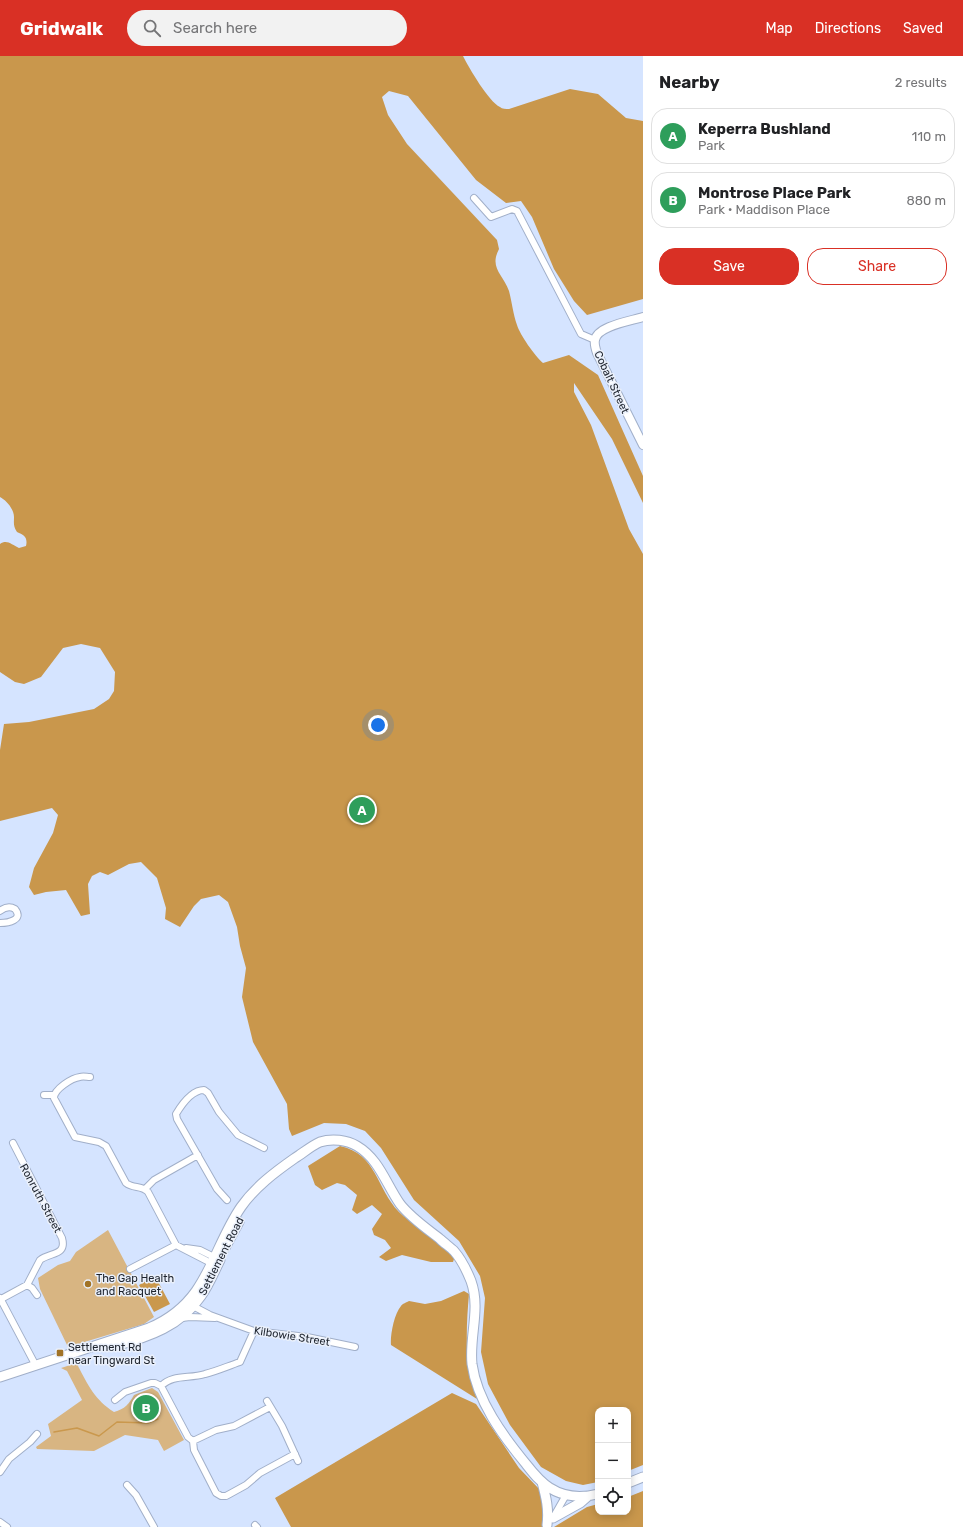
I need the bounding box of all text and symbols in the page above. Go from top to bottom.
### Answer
search box [127,10,407,46]
text: Gridwalk [20,17,103,40]
icon: search [141,17,163,39]
text: Search here [173,19,257,37]
text: Map [766,20,793,37]
text: Directions [815,20,881,37]
text: Saved [903,20,943,37]
text: Nearby [659,72,720,92]
text: 2 results [895,75,947,90]
text: Keperra Bushland [698,120,831,138]
text: A [668,129,678,144]
text: 110 m [912,129,946,144]
text: Park [698,138,725,153]
text: Montrose Place Park [698,184,851,202]
text: B [668,193,678,208]
text: 880 m [906,193,946,208]
text: Park · Maddison Place [698,202,830,217]
button: Save [659,248,799,285]
button: Share [807,248,947,285]
street label: Cobalt Street [591,349,632,416]
your location [368,715,388,735]
pin: A [349,795,375,825]
street label: Ronruth Street [17,1161,65,1236]
street label: Settlement Road [196,1215,247,1297]
place label: The Gap Health and Racquet [96,1272,174,1298]
marker: The Gap Health and Racquet [83,1279,93,1289]
street label: Kilbowie Street [253,1324,332,1349]
place label: Settlement Rd near Tingward St [68,1341,155,1367]
marker: Settlement Rd near Tingward St [55,1348,65,1358]
pin: B [133,1393,159,1423]
map controls [595,1407,631,1515]
button: + [595,1407,631,1443]
button: − [595,1443,631,1479]
button: locate [595,1479,631,1515]

